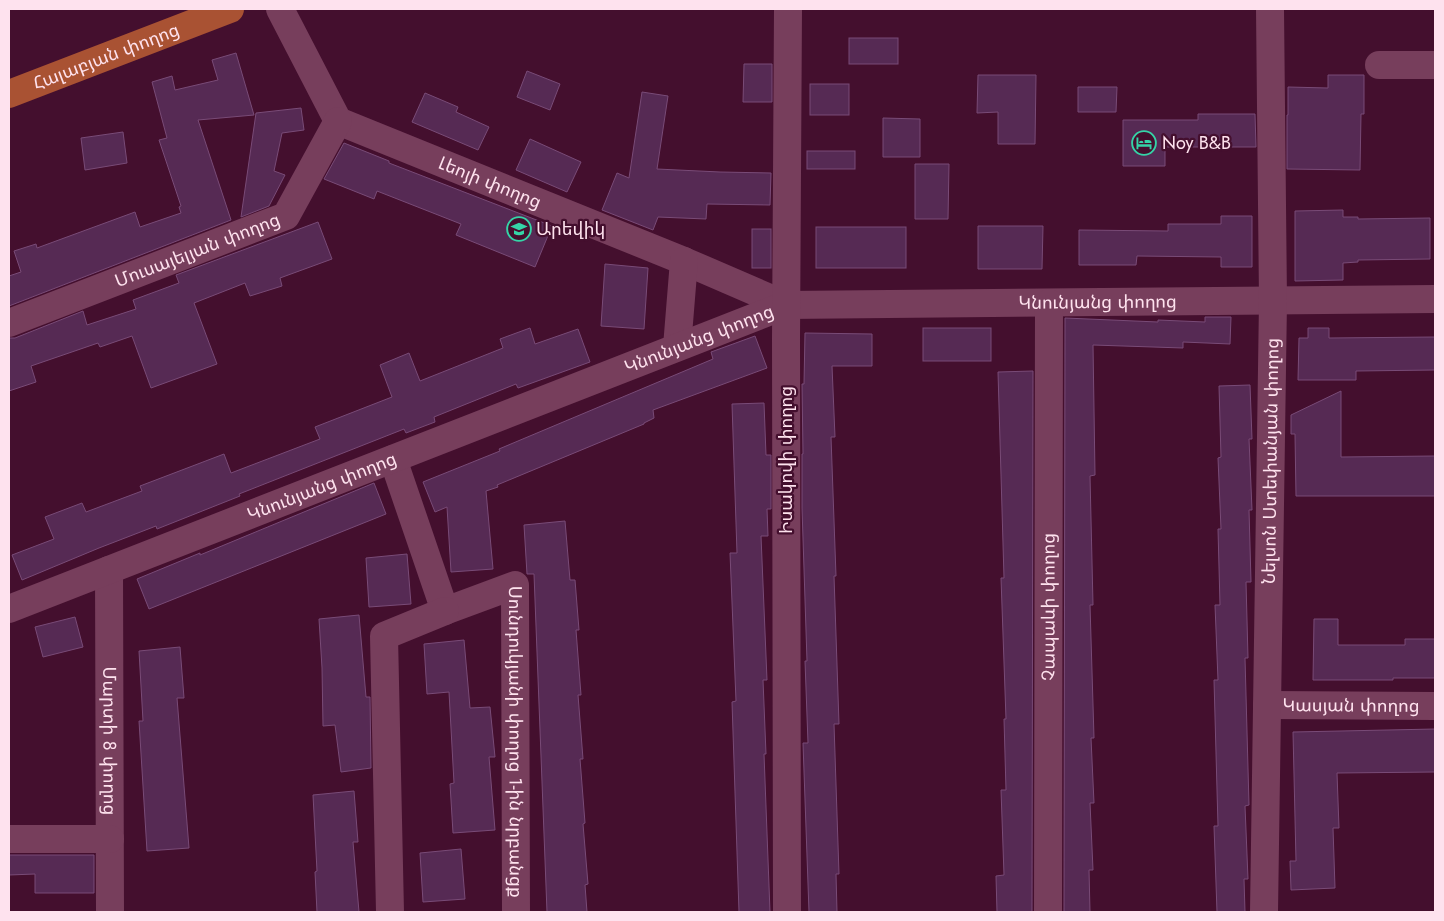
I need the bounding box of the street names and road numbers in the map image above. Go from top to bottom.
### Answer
street label: Հալաբյան փողոց [29,17,183,97]
street label: Լեոյի փողոց [434,150,545,215]
street label: Մուսայելյան փողոց [111,206,284,294]
street label: Կնունյանց փողոց [1018,288,1177,316]
street label: Կնունյանց փողոց [621,298,778,380]
street label: Նելսոն Ստեփանյան փողոց [1256,338,1285,584]
street label: Իսակովի փողոց [773,386,799,534]
street label: Կնունյանց փողոց [243,446,400,528]
street label: Չապաևի փողոց [1035,533,1062,681]
street label: Սունդուկյանի փողոց 1-ին նրբանցք [502,586,529,898]
street label: Մարտի 8 փողոց [96,667,123,815]
street label: Կասյան փողոց [1282,692,1420,719]

